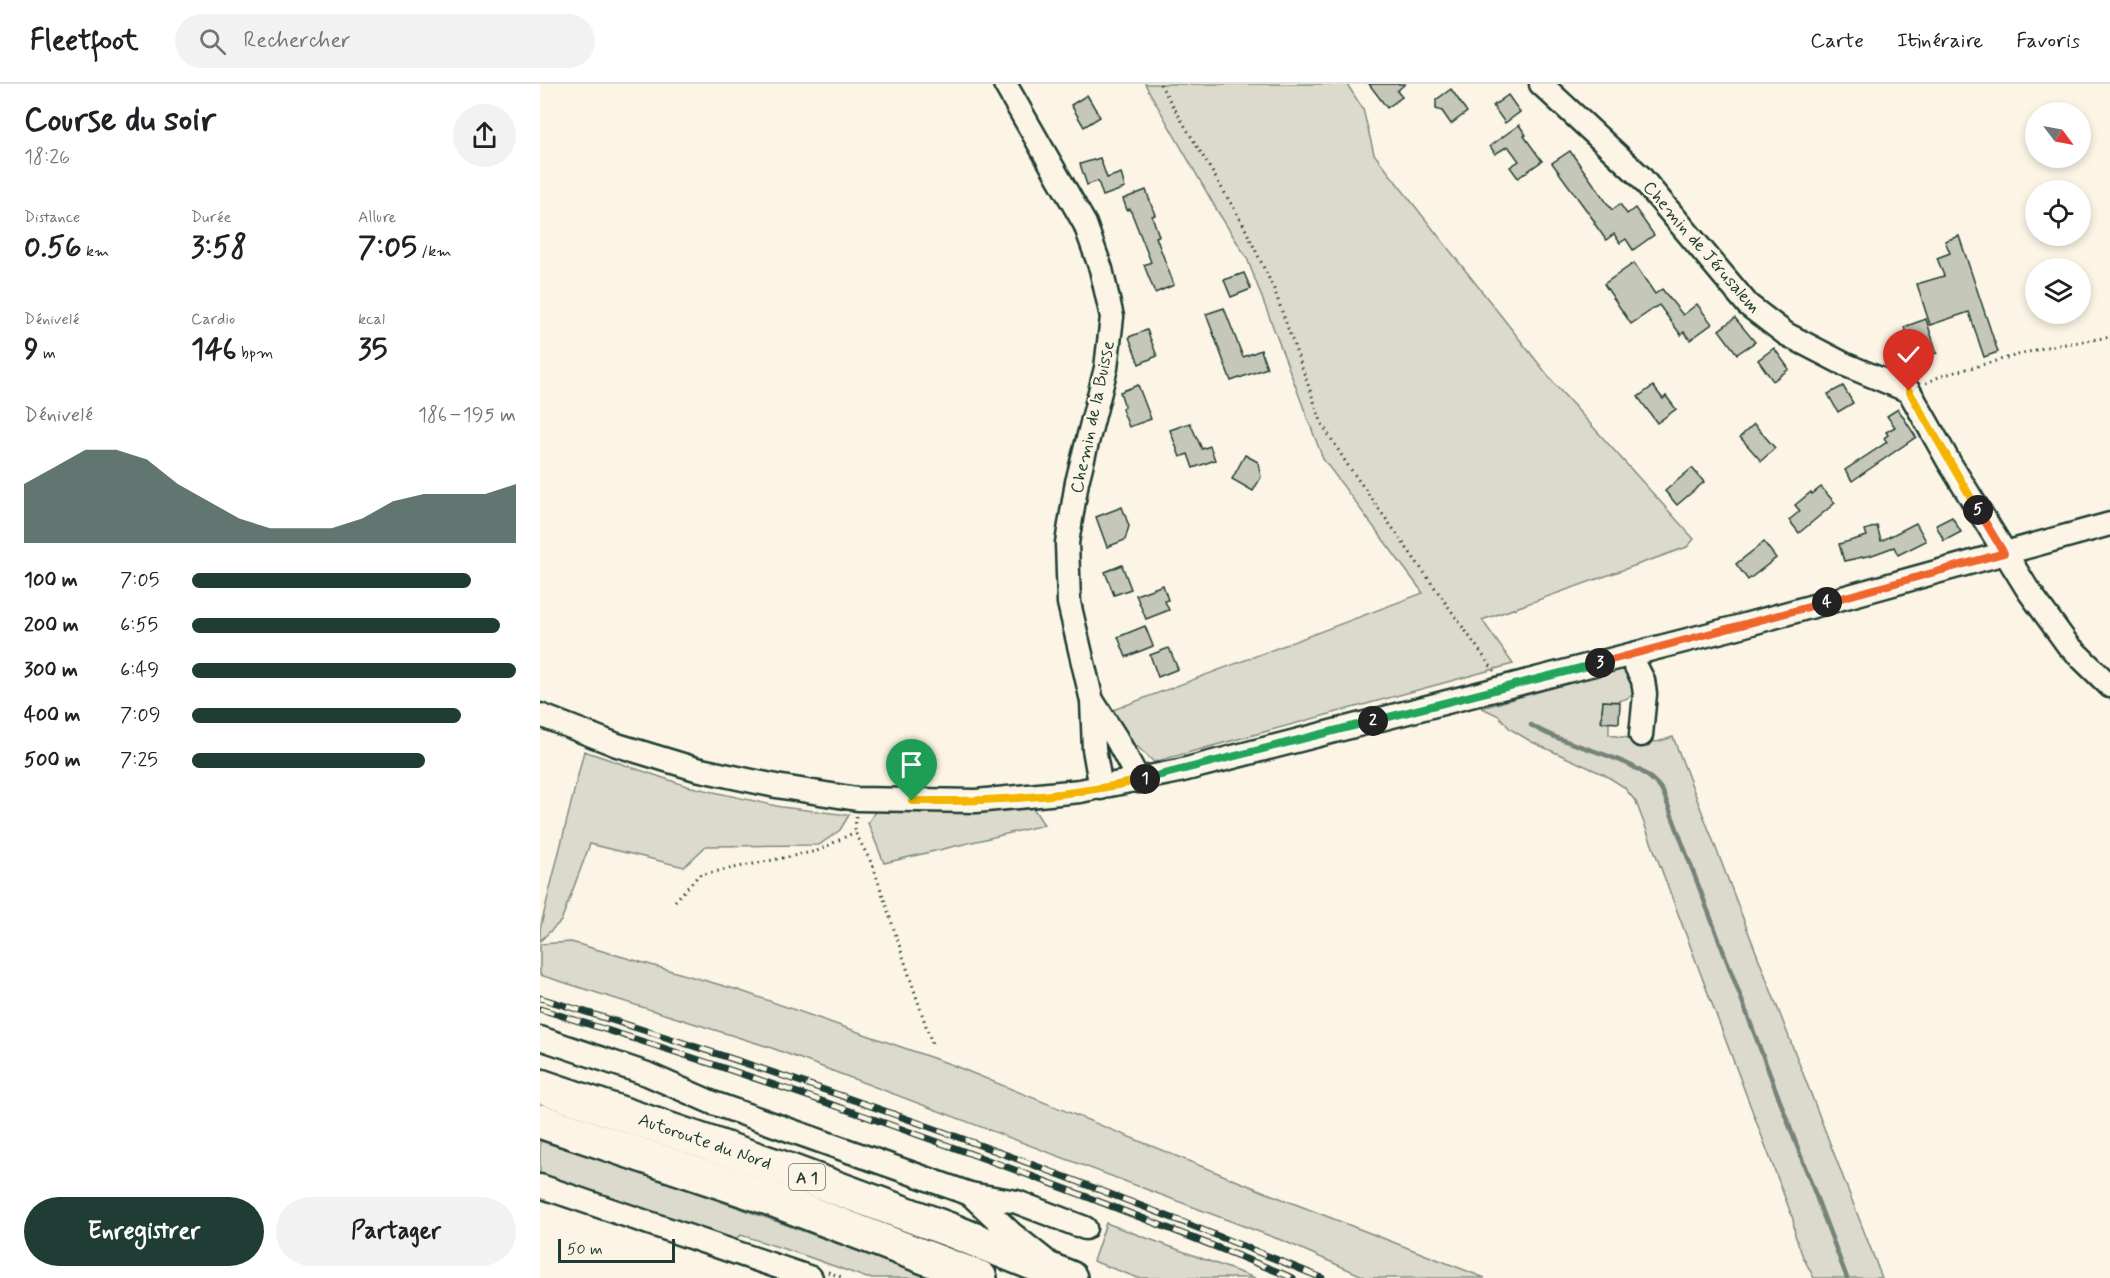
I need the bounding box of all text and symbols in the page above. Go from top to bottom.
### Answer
search box [175,14,595,68]
text: Fleetfoot [30,23,139,60]
icon: search [196,25,229,58]
text: Rechercher [244,27,350,55]
text: Carte [1810,27,1864,55]
text: Itinéraire [1897,27,1983,55]
text: Favoris [2016,27,2080,55]
text: Course du soir [24,99,216,143]
north arrow [2025,102,2091,168]
map controls [2025,102,2091,324]
button: share [453,104,516,167]
text: 18:26 [24,144,70,171]
street label: Chemin de Jérusalem [1637,176,1766,319]
button: locate [2025,180,2091,246]
text: Distance [24,207,80,228]
text: Durée [191,207,231,228]
text: Allure [358,207,396,228]
text: 0.56 [24,228,82,267]
text: 3:58 [191,228,247,267]
text: 7:05 [358,228,417,267]
text: km [82,241,109,262]
text: /km [417,241,452,262]
button: layers [2025,258,2091,324]
text: Dénivelé [24,309,79,330]
text: Cardio [191,309,235,330]
text: kcal [358,309,385,330]
pin [1883,329,1934,391]
text: 9 [24,330,39,369]
text: 146 [191,330,237,369]
text: 35 [358,330,388,369]
icon: check [1892,338,1925,371]
street label: Chemin de la Buisse [1065,339,1121,496]
text: m [39,343,56,364]
text: bpm [237,343,273,364]
text: Dénivelé [24,402,93,429]
text: 186–195 m [418,402,516,429]
pin: 5 [1963,495,1993,525]
text: 5 [1973,499,1983,520]
text: 100 m [24,567,78,594]
text: 7:05 [120,567,159,594]
pin: 4 [1812,587,1842,617]
text: 4 [1822,591,1832,612]
text: 200 m [24,612,79,639]
text: 6:55 [120,612,158,639]
pin: 3 [1585,648,1615,678]
text: 3 [1596,652,1604,673]
text: 300 m [24,657,78,684]
text: 6:49 [120,657,159,684]
text: 400 m [24,702,80,729]
text: 7:09 [120,702,161,729]
pin: 2 [1358,706,1388,736]
text: 2 [1369,710,1377,731]
pin [886,739,937,801]
text: 500 m [24,747,81,774]
text: 7:25 [120,747,158,774]
icon: arrive [895,748,928,781]
pin: 1 [1130,764,1160,794]
text: 1 [1141,768,1149,789]
street label: Autoroute du Nord [635,1108,775,1176]
road number: A 1 [789,1164,825,1190]
button: Enregistrer [24,1197,264,1266]
button: Partager [276,1197,516,1266]
scale bar [558,1236,675,1264]
text: 50 m [567,1239,603,1260]

